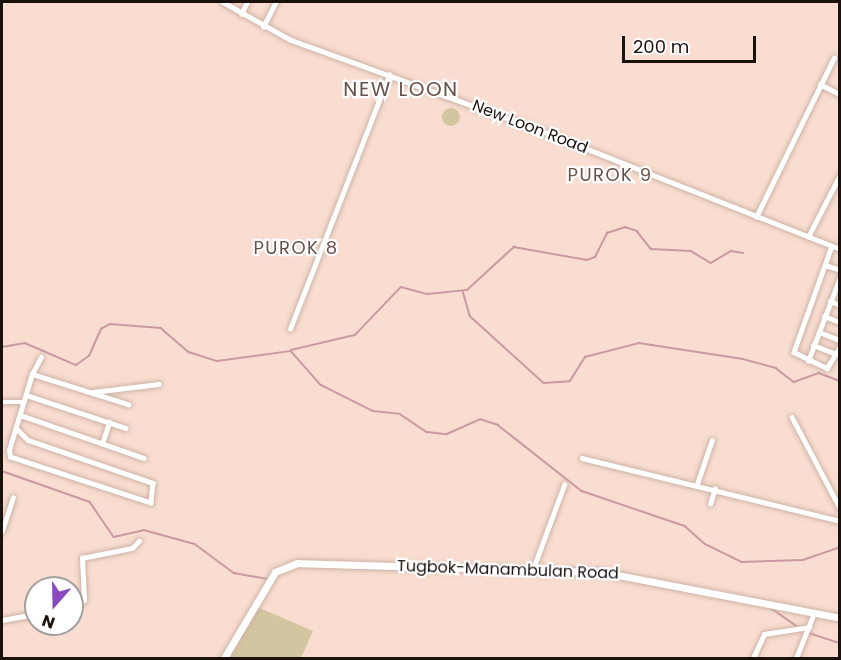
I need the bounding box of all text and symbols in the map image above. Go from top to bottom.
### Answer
scale bar [625,24,758,62]
text: 200 m [633,34,689,59]
district label: NEW LOON [343,77,459,101]
street label: New Loon Road [470,96,590,158]
district label: PUROK 9 [567,164,653,186]
district label: PUROK 8 [253,237,339,259]
street label: Tugbok-Manambulan Road [397,557,619,583]
north arrow [24,576,84,636]
text: N [39,609,58,634]

